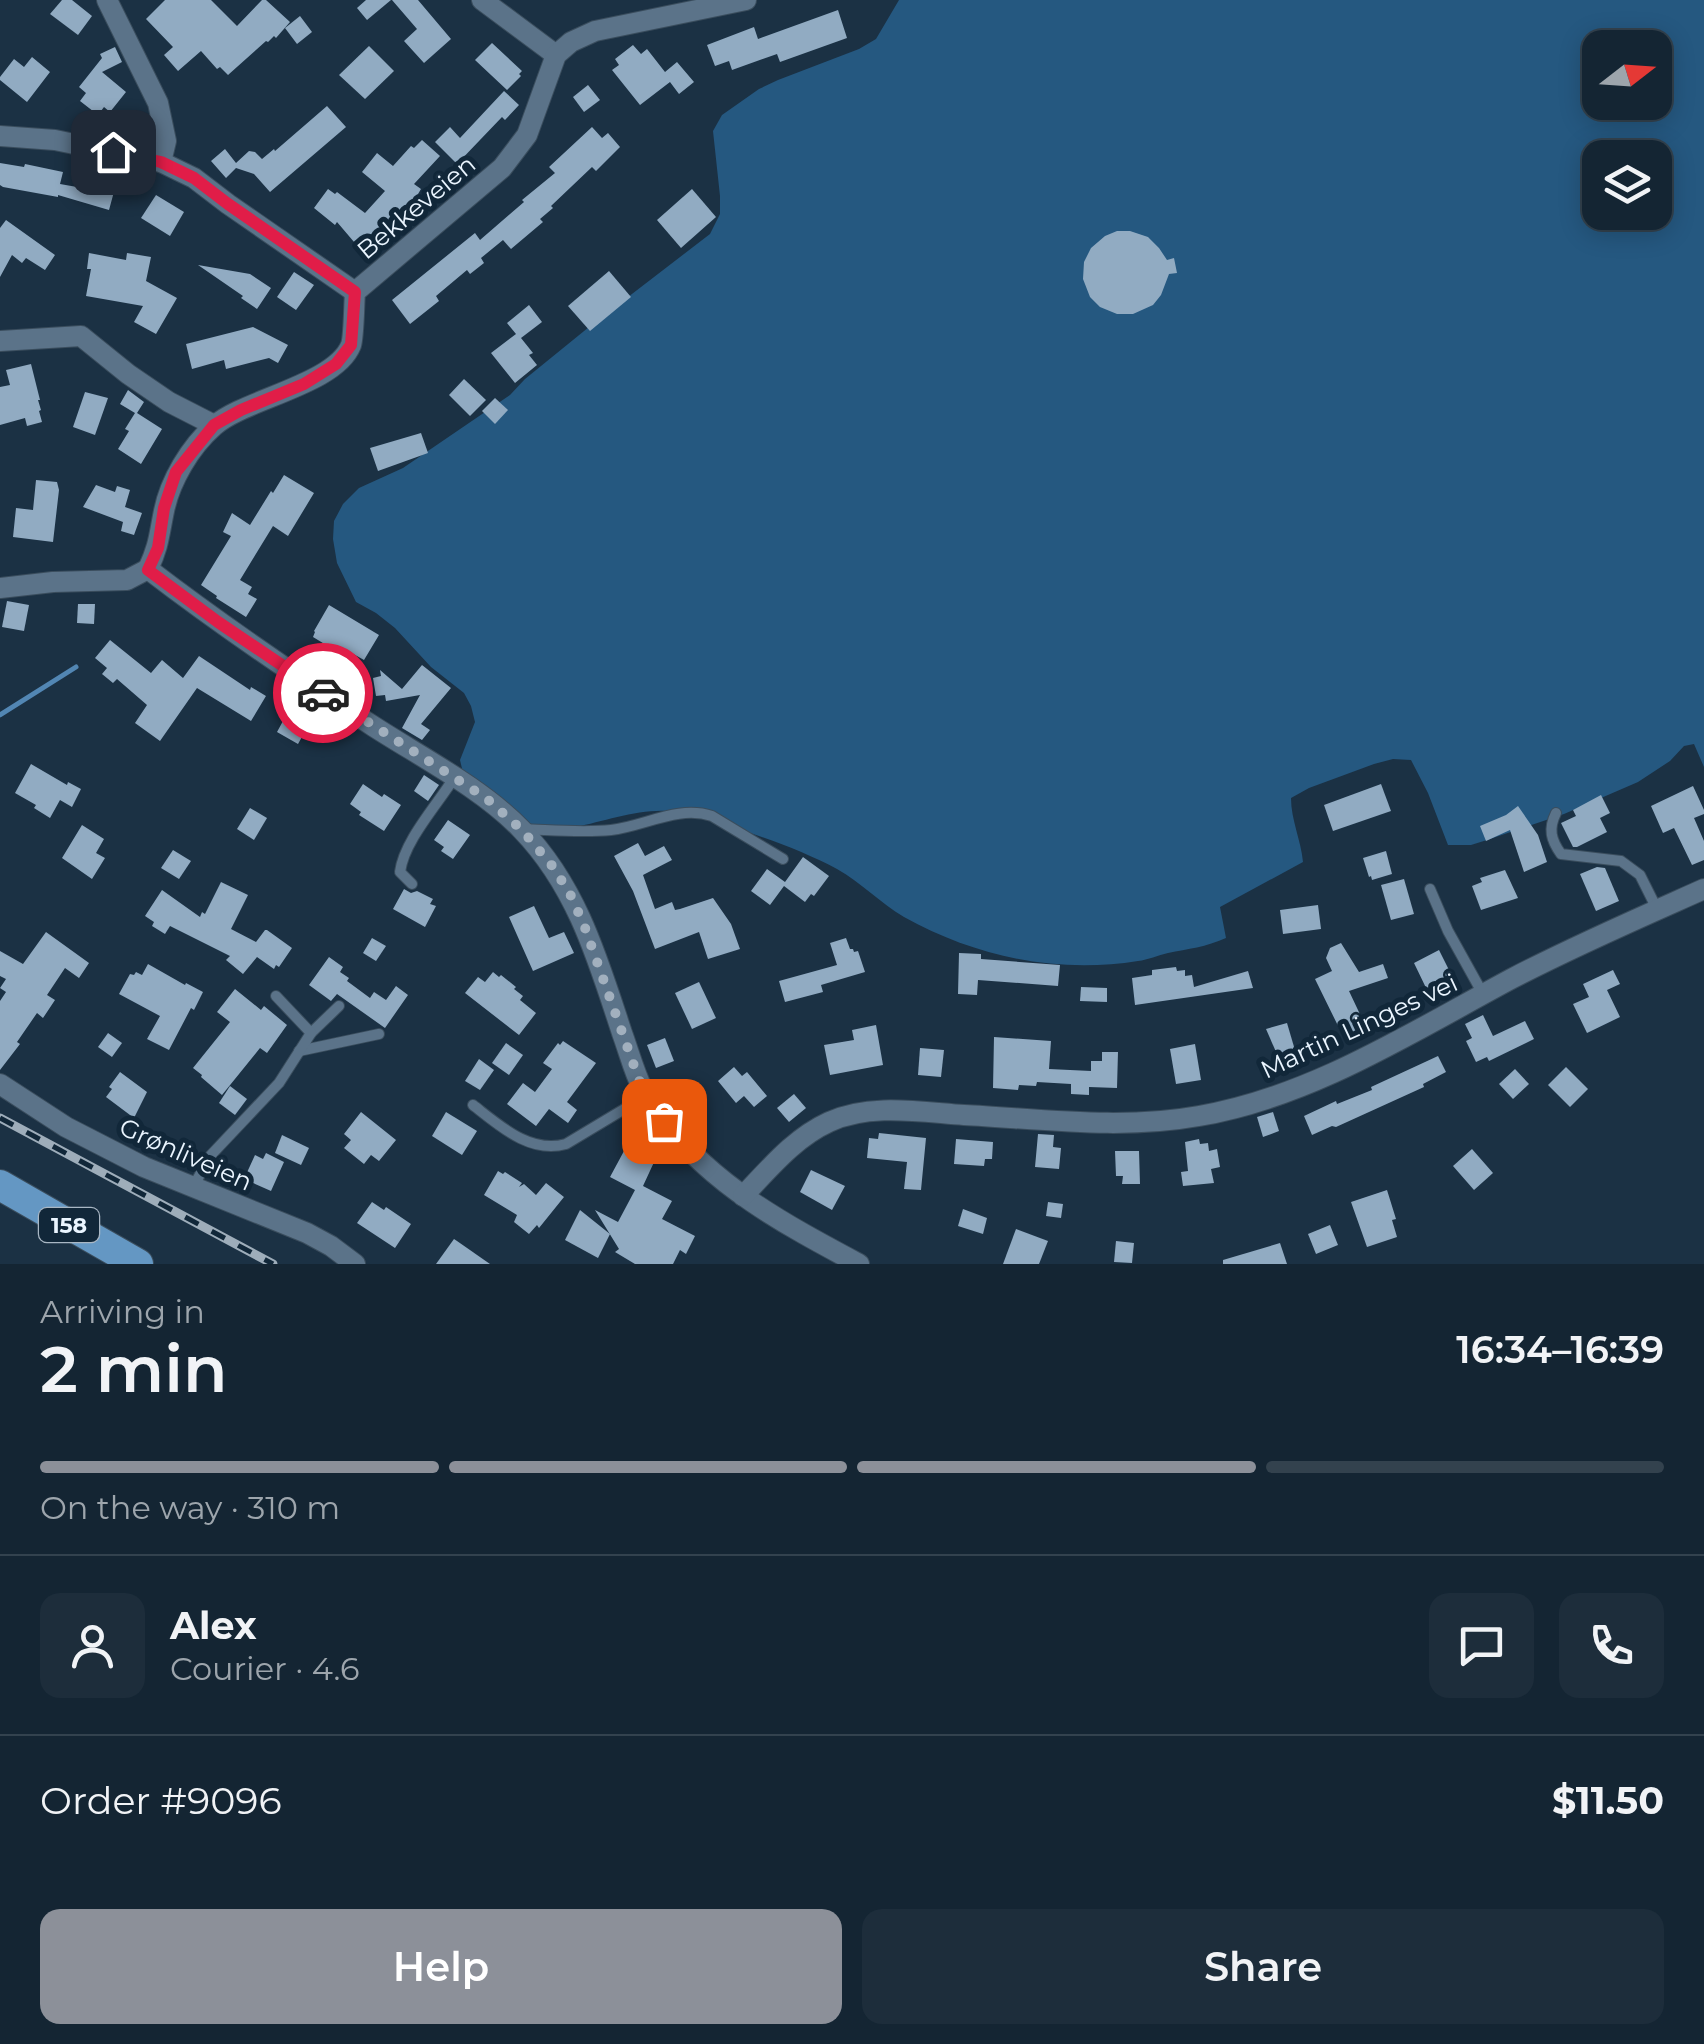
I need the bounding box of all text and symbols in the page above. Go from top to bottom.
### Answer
north arrow [1582,30,1672,120]
map controls [1582,30,1672,230]
pin [71,110,156,195]
icon: home [86,125,141,180]
button: layers [1582,140,1672,230]
street label: Bekkeveien [351,149,481,265]
courier [273,643,373,743]
icon: car [296,666,351,721]
street label: Martin Linges vei [1256,967,1462,1085]
pin [622,1079,707,1164]
icon: bag [637,1094,692,1149]
street label: Grønliveien [115,1111,257,1197]
road number: 158 [39,1208,99,1242]
text: Arriving in [40,1292,205,1331]
text: 16:34–16:39 [1456,1326,1664,1373]
text: 2 min [40,1329,228,1408]
text: On the way · 310 m [40,1488,340,1527]
button: person [40,1593,145,1698]
button: chat [1429,1593,1534,1698]
button: phone [1559,1593,1664,1698]
text: Alex [170,1602,257,1649]
text: Courier · 4.6 [170,1649,359,1688]
text: Order #9096 [40,1777,282,1824]
text: $11.50 [1552,1777,1664,1824]
button: Help [40,1909,842,2024]
button: Share [862,1909,1664,2024]

